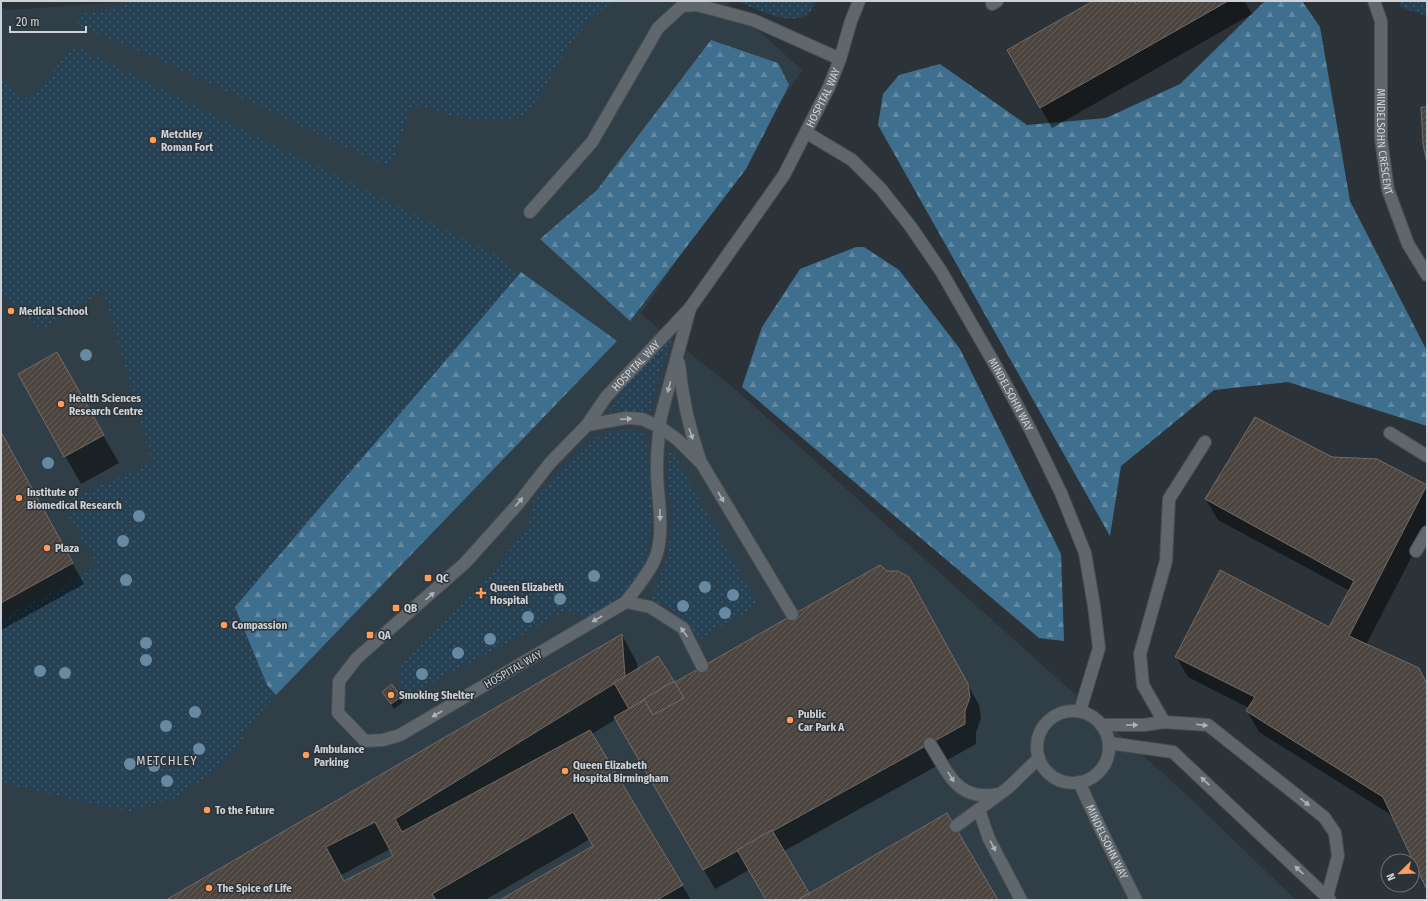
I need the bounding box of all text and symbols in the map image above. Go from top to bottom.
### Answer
scale bar [10,8,86,34]
text: 20 m [16,15,40,29]
street label: HOSPITAL WAY [804,65,843,130]
street label: MINDELSOHN CRESCENT [1374,88,1396,198]
place label: Metchley Roman Fort [161,128,213,154]
marker: Metchley Roman Fort [148,135,158,145]
place label: Medical School [19,305,89,318]
marker: Medical School [6,306,16,316]
street label: HOSPITAL WAY [609,338,663,394]
street label: MINDELSOHN WAY [985,356,1036,434]
one-way arrow [666,381,672,393]
place label: Health Sciences Research Centre [69,392,143,418]
marker: Health Sciences Research Centre [56,399,66,409]
one-way arrow [620,415,632,422]
one-way arrow [689,428,695,440]
place label: Institute of Biomedical Research [27,486,122,512]
one-way arrow [717,491,724,503]
marker: Institute of Biomedical Research [14,493,24,503]
one-way arrow [515,496,524,507]
one-way arrow [657,509,663,522]
place label: Plaza [55,542,80,555]
marker: Plaza [42,543,52,553]
place label: QC [436,572,449,585]
marker: QC [423,573,433,583]
place label: Queen Elizabeth Hospital [490,581,564,607]
marker: Queen Elizabeth Hospital [475,587,487,599]
one-way arrow [424,591,435,600]
place label: QB [404,602,417,615]
marker: QB [391,603,401,613]
one-way arrow [591,616,603,623]
place label: Compassion [232,619,287,632]
marker: Compassion [219,620,229,630]
one-way arrow [680,626,687,638]
place label: QA [378,629,392,642]
marker: QA [365,630,375,640]
street label: HOSPITAL WAY [482,647,545,691]
place label: Smoking Shelter [399,689,475,702]
marker: Smoking Shelter [386,690,396,700]
place label: Public Car Park A [798,708,845,734]
one-way arrow [431,710,443,717]
marker: Public Car Park A [785,715,795,725]
one-way arrow [1126,722,1139,728]
one-way arrow [1196,722,1208,728]
place label: Ambulance Parking [313,743,365,769]
marker: Ambulance Parking [301,750,311,760]
district label: METCHLEY [136,753,198,768]
place label: Queen Elizabeth Hospital Birmingham [573,759,669,785]
marker: Queen Elizabeth Hospital Birmingham [560,766,570,776]
one-way arrow [947,772,955,782]
one-way arrow [1200,776,1210,786]
one-way arrow [1300,798,1311,807]
street label: MINDELSOHN WAY [1083,803,1131,882]
place label: To the Future [215,804,275,817]
marker: To the Future [202,805,212,815]
one-way arrow [990,841,996,852]
north arrow [1380,853,1420,893]
one-way arrow [1294,865,1304,875]
text: N [1384,871,1399,882]
place label: The Spice of Life [217,882,292,895]
marker: The Spice of Life [204,883,214,893]

